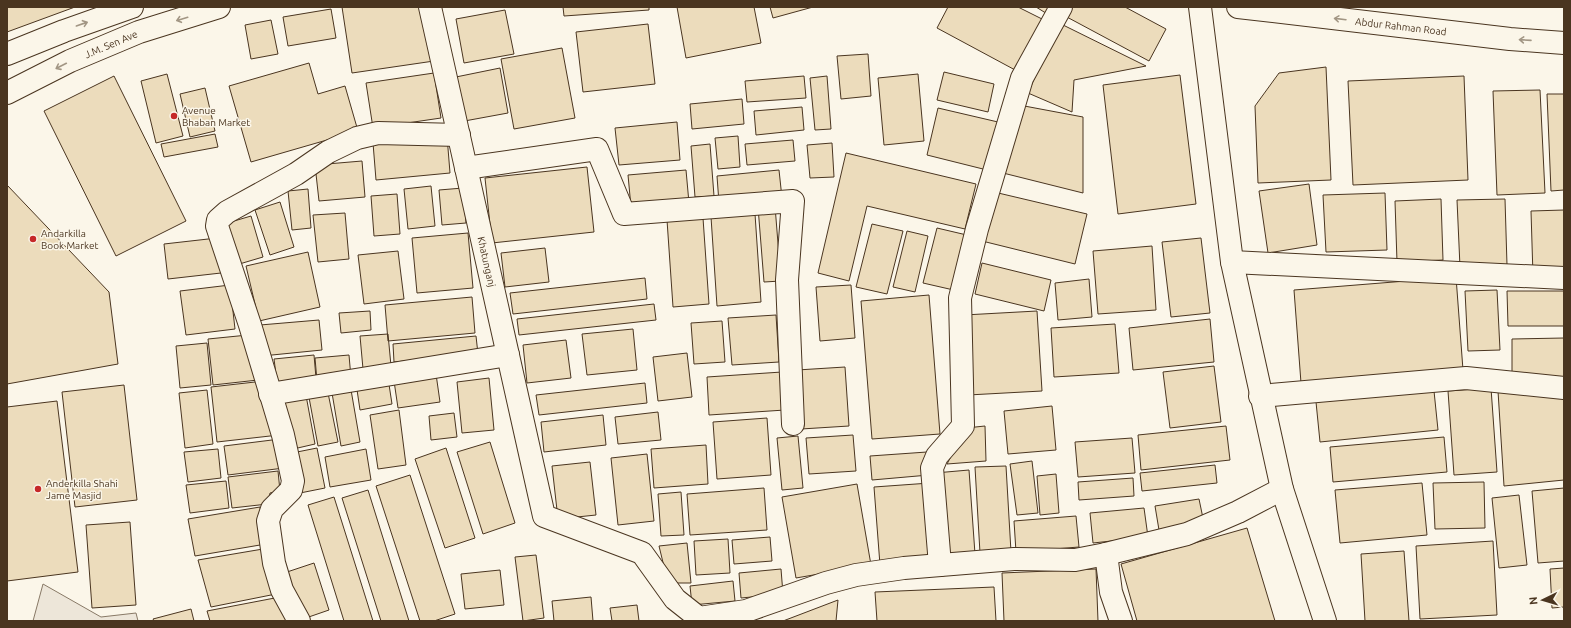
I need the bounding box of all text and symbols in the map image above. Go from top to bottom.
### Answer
one-way arrow [1334,15,1347,23]
street label: Abdur Rahman Road [1355,15,1447,37]
one-way arrow [175,16,188,23]
one-way arrow [76,20,88,28]
street label: J.M. Sen Ave [83,28,139,60]
one-way arrow [1519,37,1532,44]
one-way arrow [55,63,67,70]
place label: Avenue Bhaban Market [182,105,250,128]
marker: Avenue Bhaban Market [169,111,179,121]
place label: Andarkilla Book Market [41,228,98,251]
marker: Andarkilla Book Market [28,234,38,244]
street label: Khatunganj [476,235,498,288]
place label: Anderkilla Shahi Jame Masjid [46,478,118,501]
marker: Anderkilla Shahi Jame Masjid [33,484,43,494]
north arrow [1523,580,1563,620]
text: N [1527,596,1539,605]

